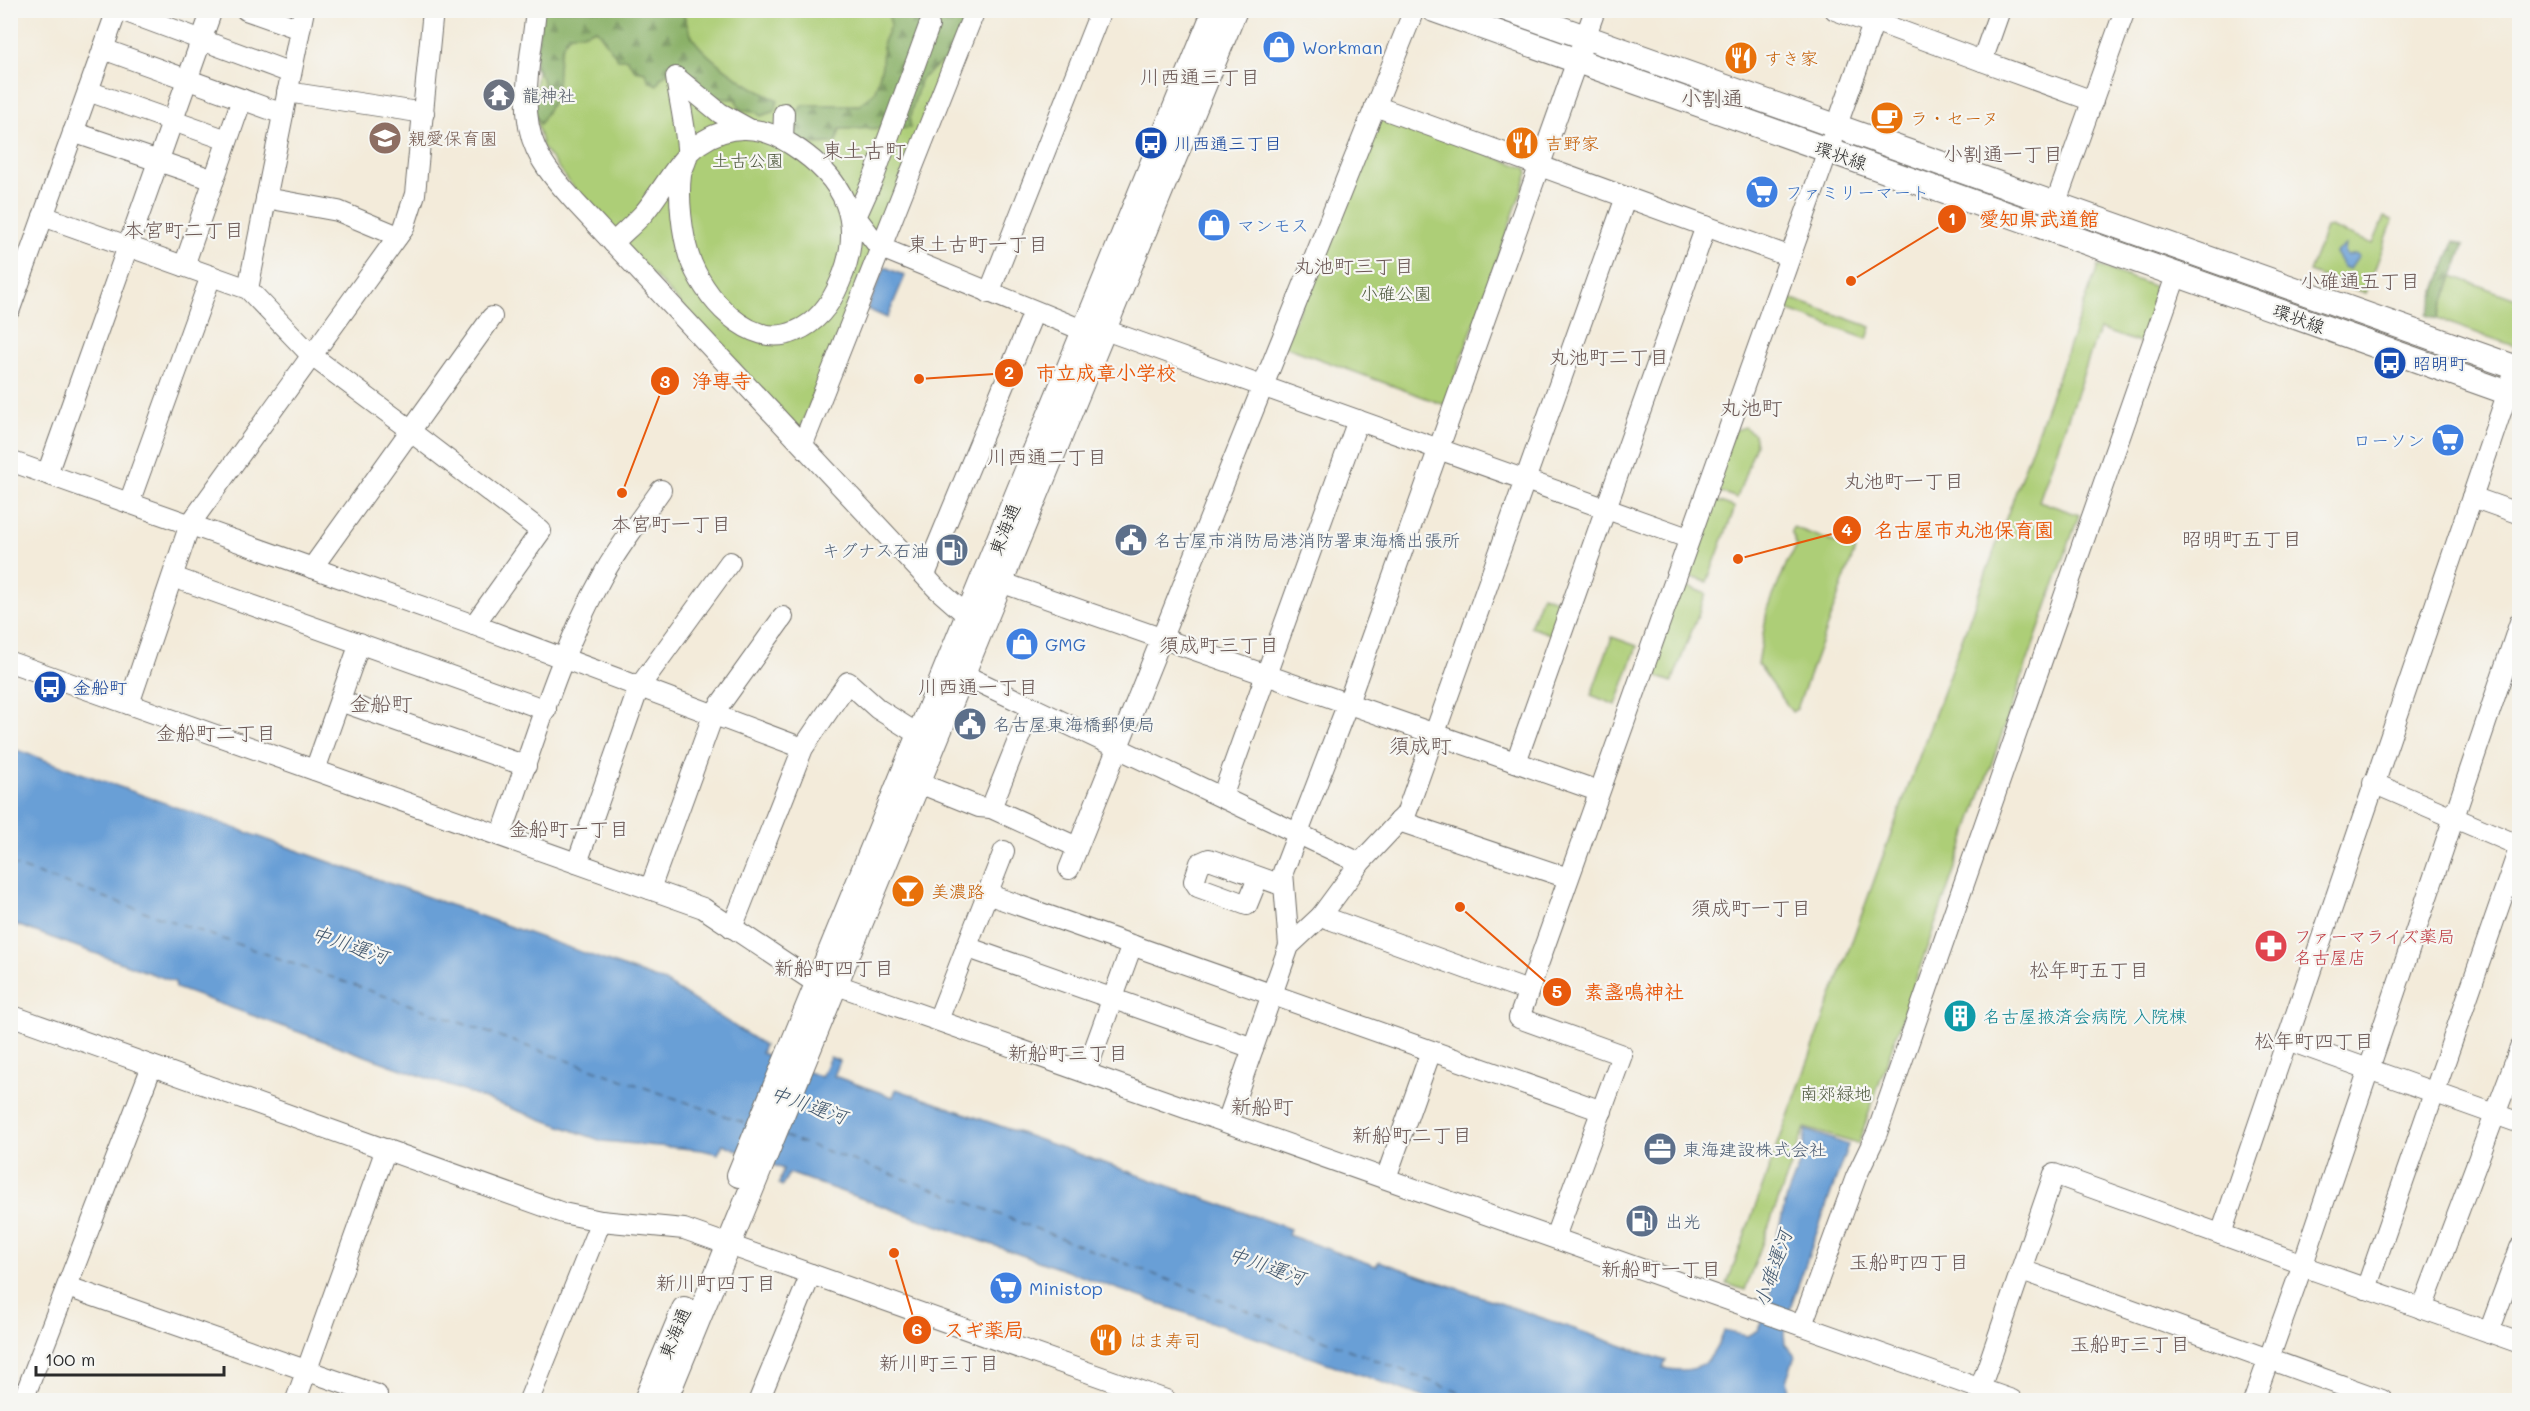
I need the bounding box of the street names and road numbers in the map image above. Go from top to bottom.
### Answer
street label: 環状線 [1812,135,1870,175]
street label: 環状線 [2270,297,2328,339]
street label: 東海通 [983,499,1025,559]
street label: 東海通 [652,1303,696,1363]

